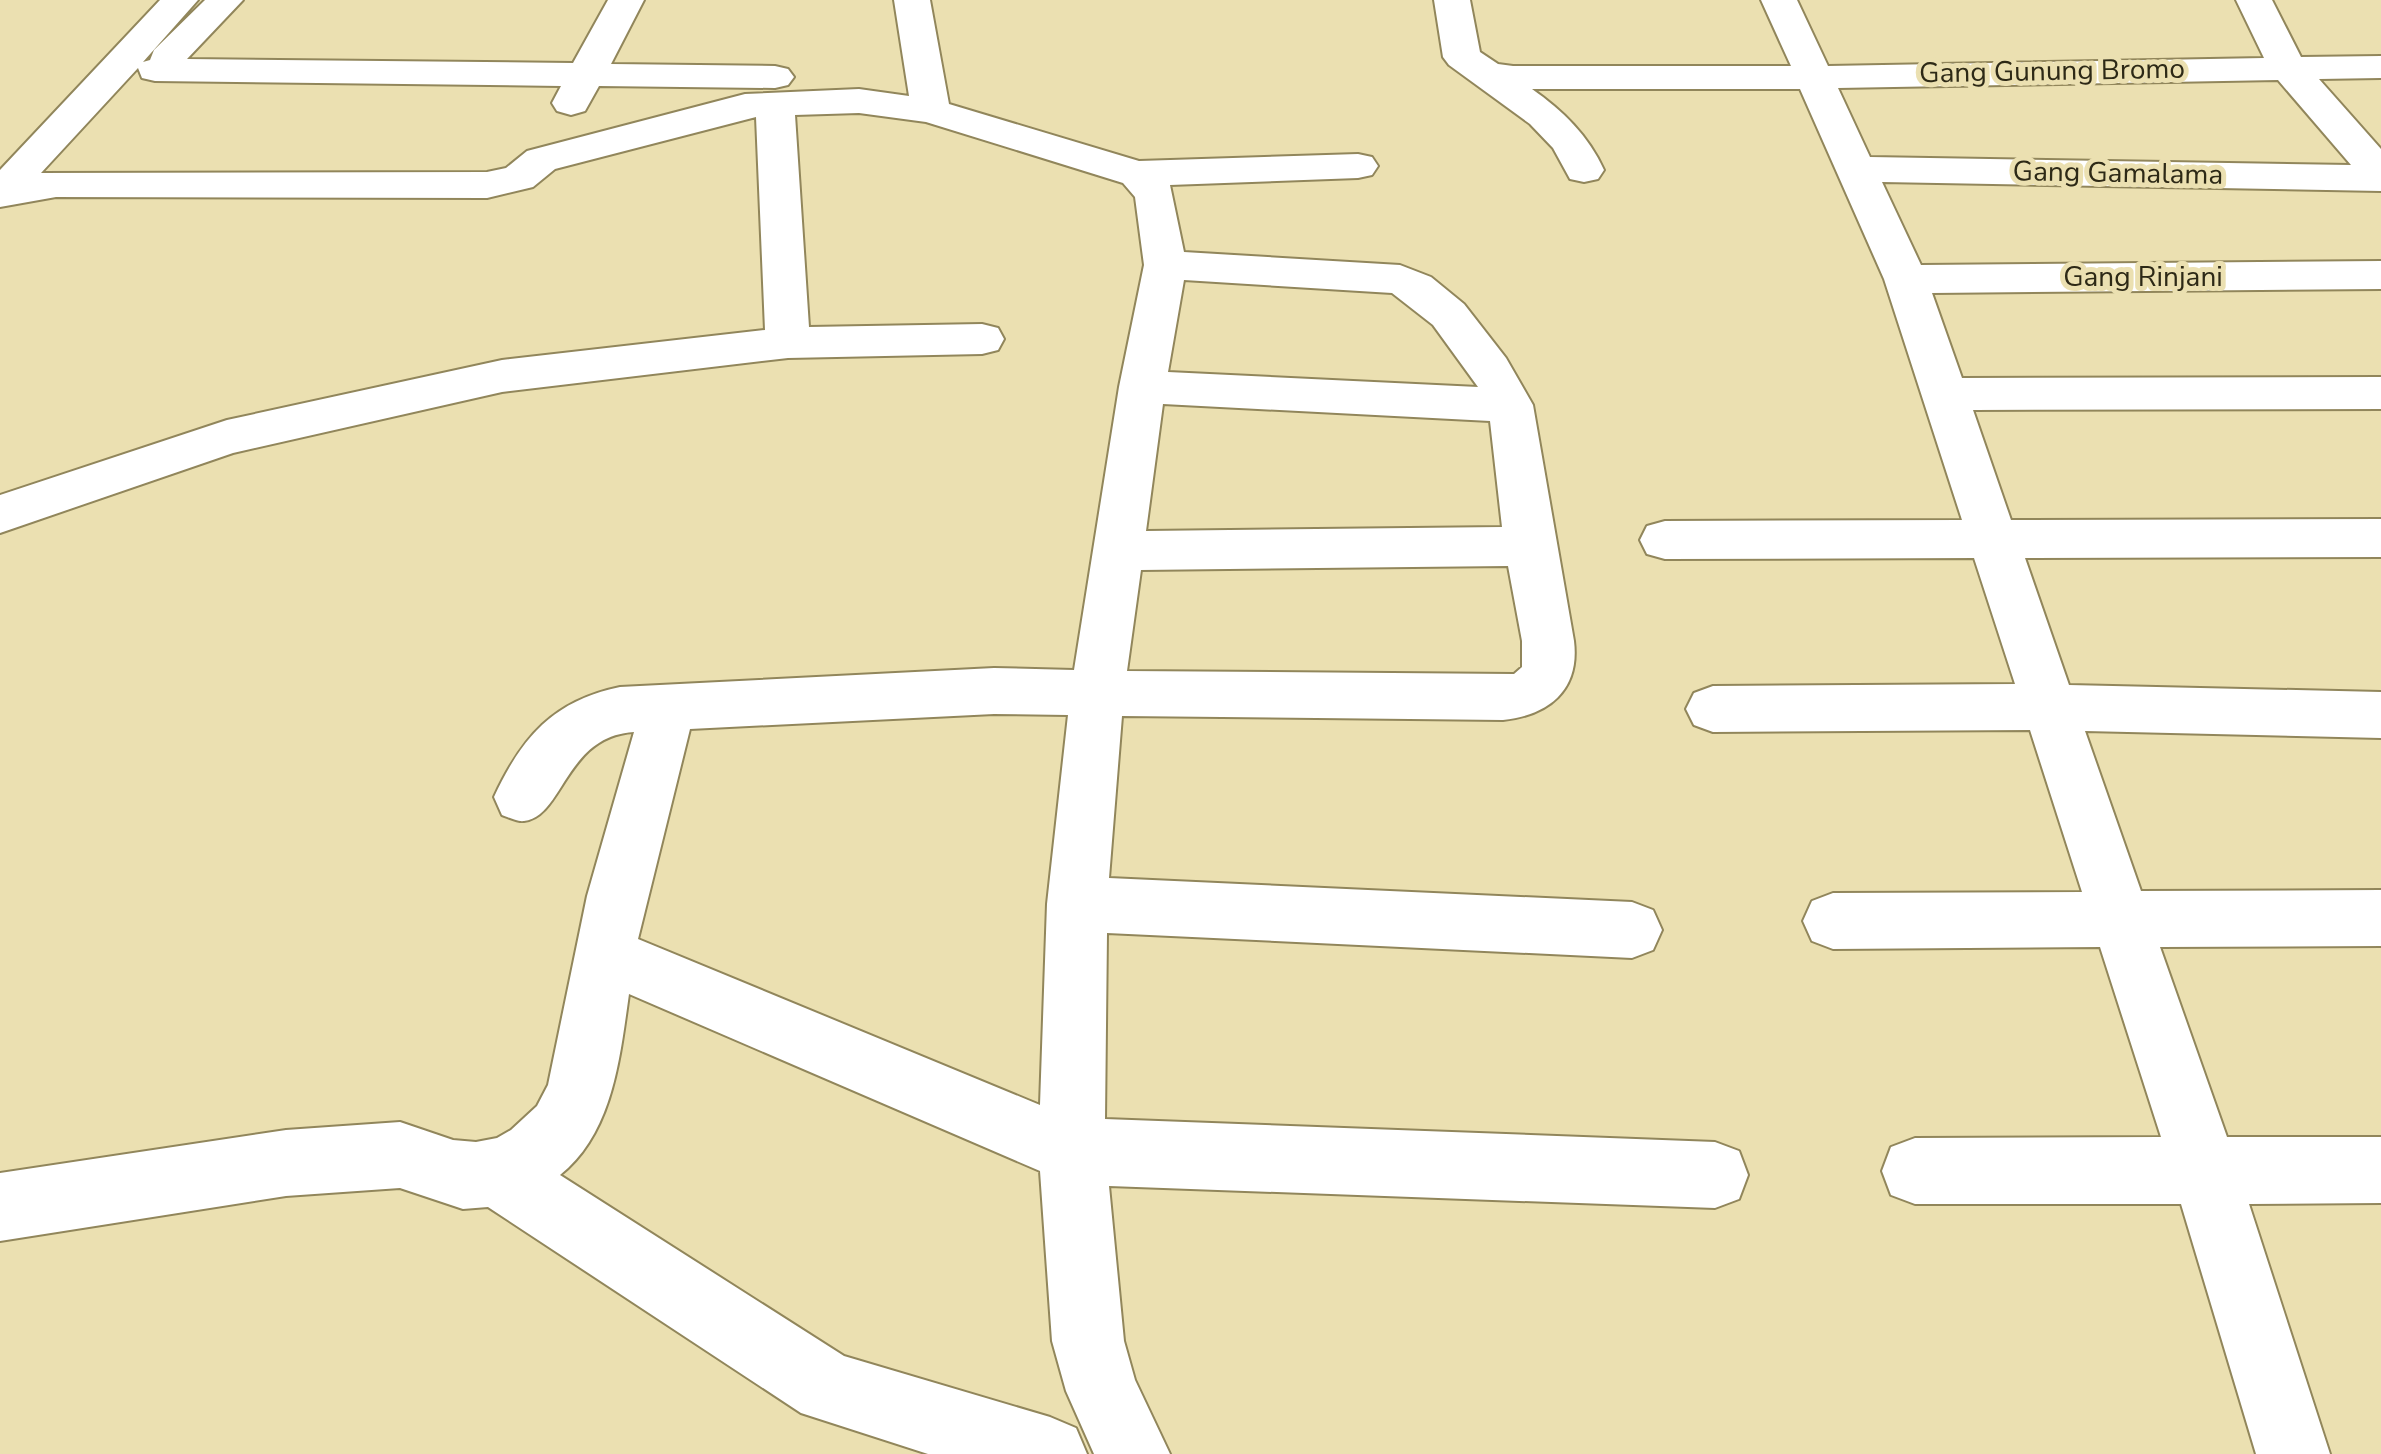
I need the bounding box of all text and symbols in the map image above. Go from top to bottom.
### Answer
street label: Gang Gunung Bromo [1919,50,2185,92]
street label: Gang Gamalama [2012,152,2224,194]
street label: Gang Rinjani [2063,258,2223,296]

